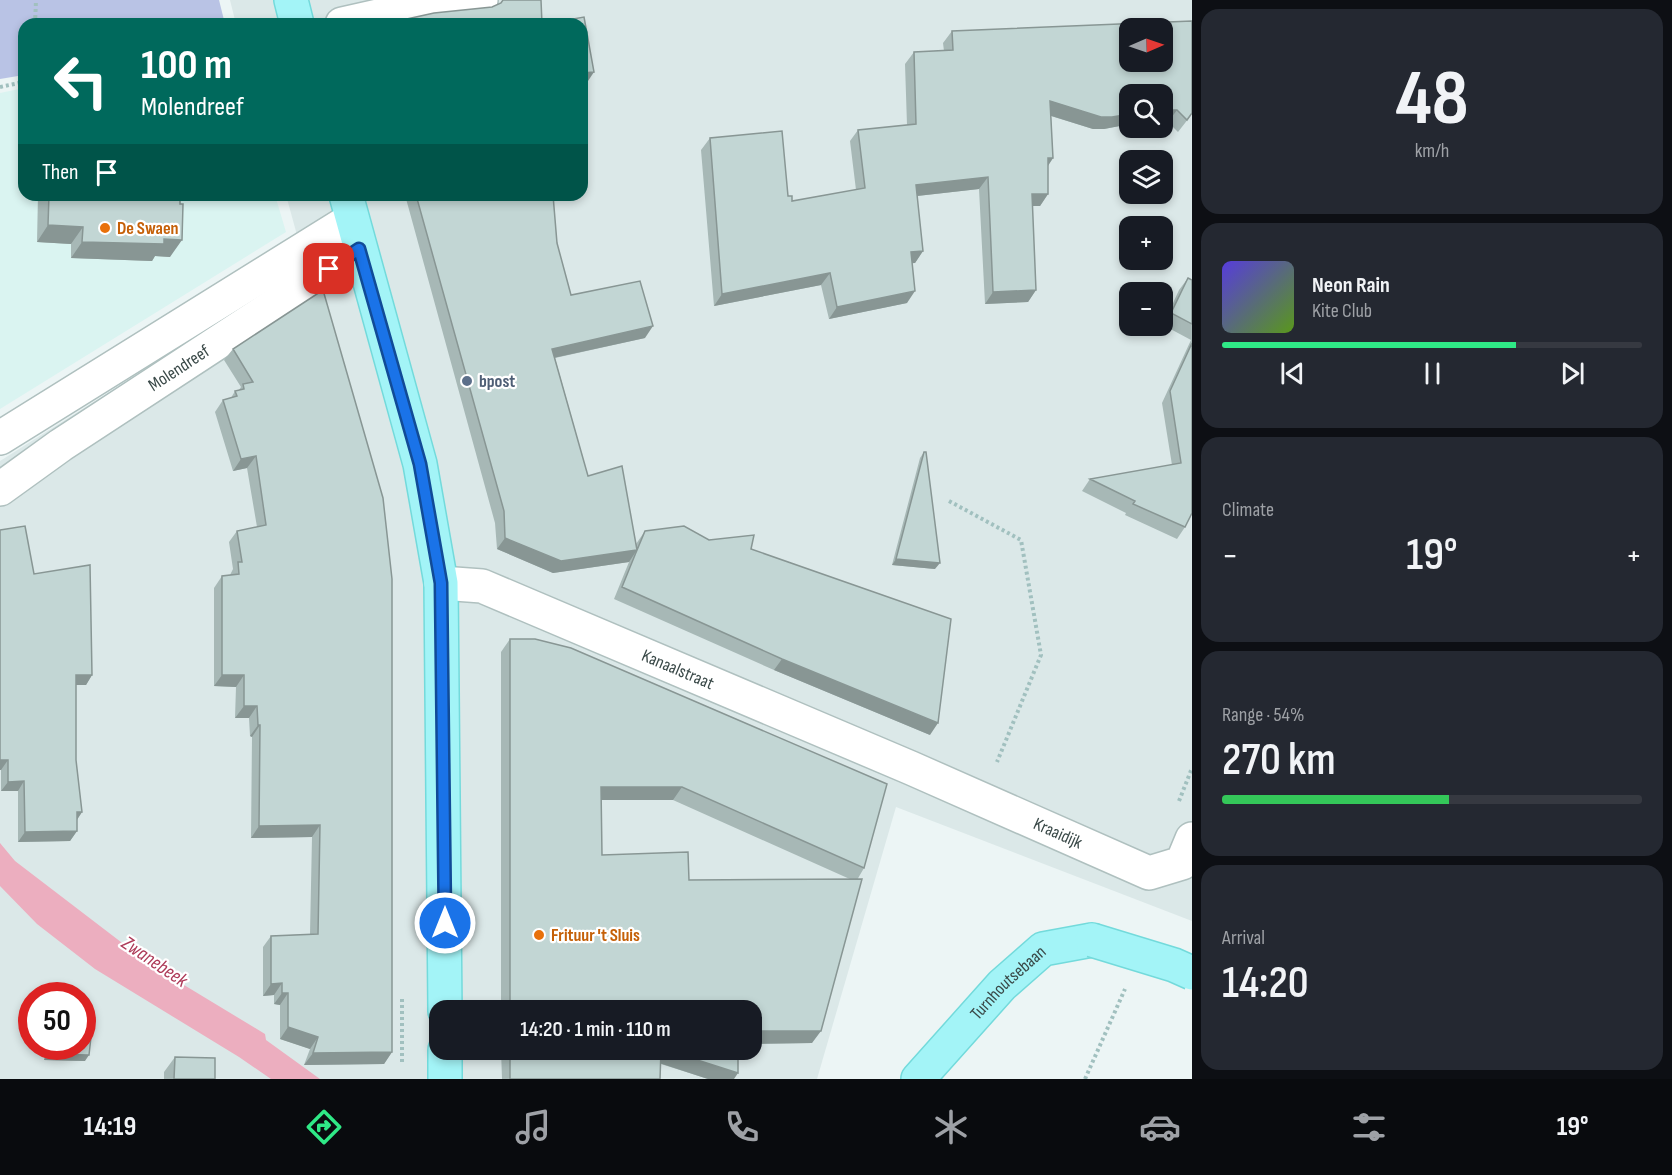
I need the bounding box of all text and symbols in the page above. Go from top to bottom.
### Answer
north arrow [1119,18,1173,72]
map controls [1119,18,1173,336]
text: 100 m [141,40,232,91]
icon: left [42,42,120,120]
text: 48 [1395,53,1469,146]
button: search [1119,84,1173,138]
text: Molendreef [141,91,244,123]
text: km/h [1415,139,1449,163]
button: layers [1119,150,1173,204]
icon: arrive [90,156,123,189]
text: Then [42,159,78,186]
button: + [1119,216,1173,270]
place label: De Swaen [117,218,179,239]
marker: De Swaen [98,221,112,235]
pin [303,243,354,294]
icon: arrive [312,252,345,285]
text: Neon Rain [1312,272,1390,299]
button: − [1119,282,1173,336]
text: Kite Club [1312,299,1372,323]
street label: Molendreef [145,340,214,396]
icon: previous [1276,357,1309,390]
icon: pause [1416,357,1449,390]
icon: next [1556,357,1589,390]
place label: bpost [479,371,515,392]
marker: bpost [460,374,474,388]
text: Climate [1222,498,1274,522]
text: 19° [1406,528,1458,583]
text: − [1222,536,1238,576]
text: + [1626,536,1642,576]
street label: Kanaalstraat [639,645,717,694]
text: Range · 54% [1222,703,1304,727]
text: 270 km [1222,733,1336,788]
street label: Kraaidijk [1030,813,1086,853]
position arrow [413,891,477,955]
place label: Frituur 't Sluis [551,925,640,946]
text: Arrival [1222,926,1265,950]
marker: Frituur 't Sluis [532,928,546,942]
water label: Zwanebeek [116,931,192,993]
street label: Turnhoutsebaan [966,941,1050,1024]
text: 14:20 [1222,956,1309,1011]
speed limit sign: 50 [18,982,96,1060]
text: 14:20 · 1 min · 110 m [520,1016,671,1043]
icon: directions [303,1106,345,1148]
icon: music [512,1106,554,1148]
icon: phone [721,1106,763,1148]
icon: climate [930,1106,972,1148]
icon: car [1139,1106,1181,1148]
icon: filters [1348,1106,1390,1148]
text: 14:19 [83,1111,136,1143]
text: 19° [1557,1111,1589,1143]

